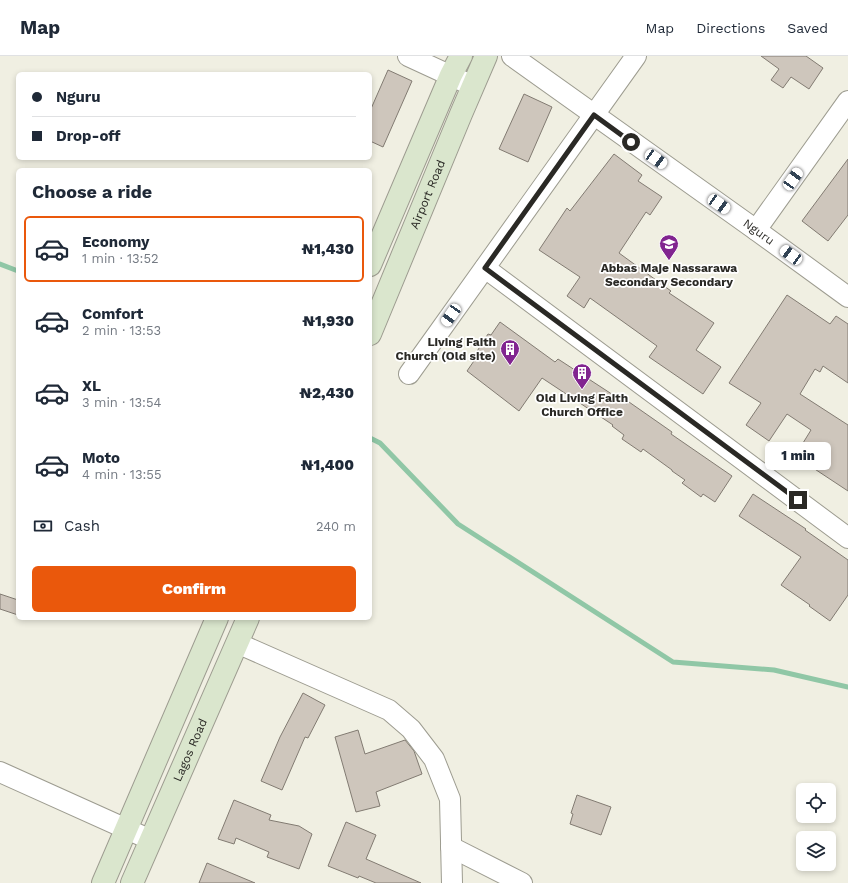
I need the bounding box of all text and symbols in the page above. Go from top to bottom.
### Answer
text: Map [20,16,60,39]
text: Map [646,20,674,36]
text: Directions [696,20,765,36]
text: Saved [787,20,828,36]
text: Nguru [56,88,100,106]
text: Drop-off [56,127,121,145]
route start [622,133,640,151]
car [643,147,669,171]
street label: Airport Road [407,158,448,231]
car [781,166,805,192]
text: Choose a ride [32,181,152,202]
car [706,192,732,216]
street label: Nguru [740,216,777,248]
icon: car [34,231,70,267]
text: Economy [82,233,149,251]
school or university icon: Abbas Maje Nassarawa Secondary Secondary [658,233,680,261]
text: ₦1,430 [301,240,354,258]
car [778,243,804,267]
text: 1 min · 13:52 [82,251,159,266]
place label: Abbas Maje Nassarawa Secondary Secondary [601,261,737,289]
car [439,302,463,328]
icon: car [34,303,70,339]
text: Comfort [82,305,143,323]
text: ₦1,930 [302,312,354,330]
text: 2 min · 13:53 [82,323,161,338]
place label: Living Faith Church (Old site) [396,335,496,363]
building icon: Living Faith Church (Old site) [499,338,521,366]
building icon: Old Living Faith Church Office [571,362,593,390]
icon: car [34,375,70,411]
text: XL [82,377,101,395]
text: ₦2,430 [299,384,354,402]
place label: Old Living Faith Church Office [536,391,628,419]
text: 3 min · 13:54 [82,395,161,410]
callout: 1 min [765,442,831,470]
icon: car [34,447,70,483]
text: 1 min [781,448,815,463]
text: Moto [82,449,120,467]
text: ₦1,400 [301,456,354,474]
text: 4 min · 13:55 [82,467,161,482]
route end [789,491,807,509]
icon: cash [32,515,54,537]
text: Cash [64,517,100,535]
text: 240 m [316,519,356,534]
button: Confirm [32,566,356,612]
street label: Lagos Road [170,717,210,784]
map controls [796,783,836,871]
button: locate [796,783,836,823]
button: layers [796,831,836,871]

